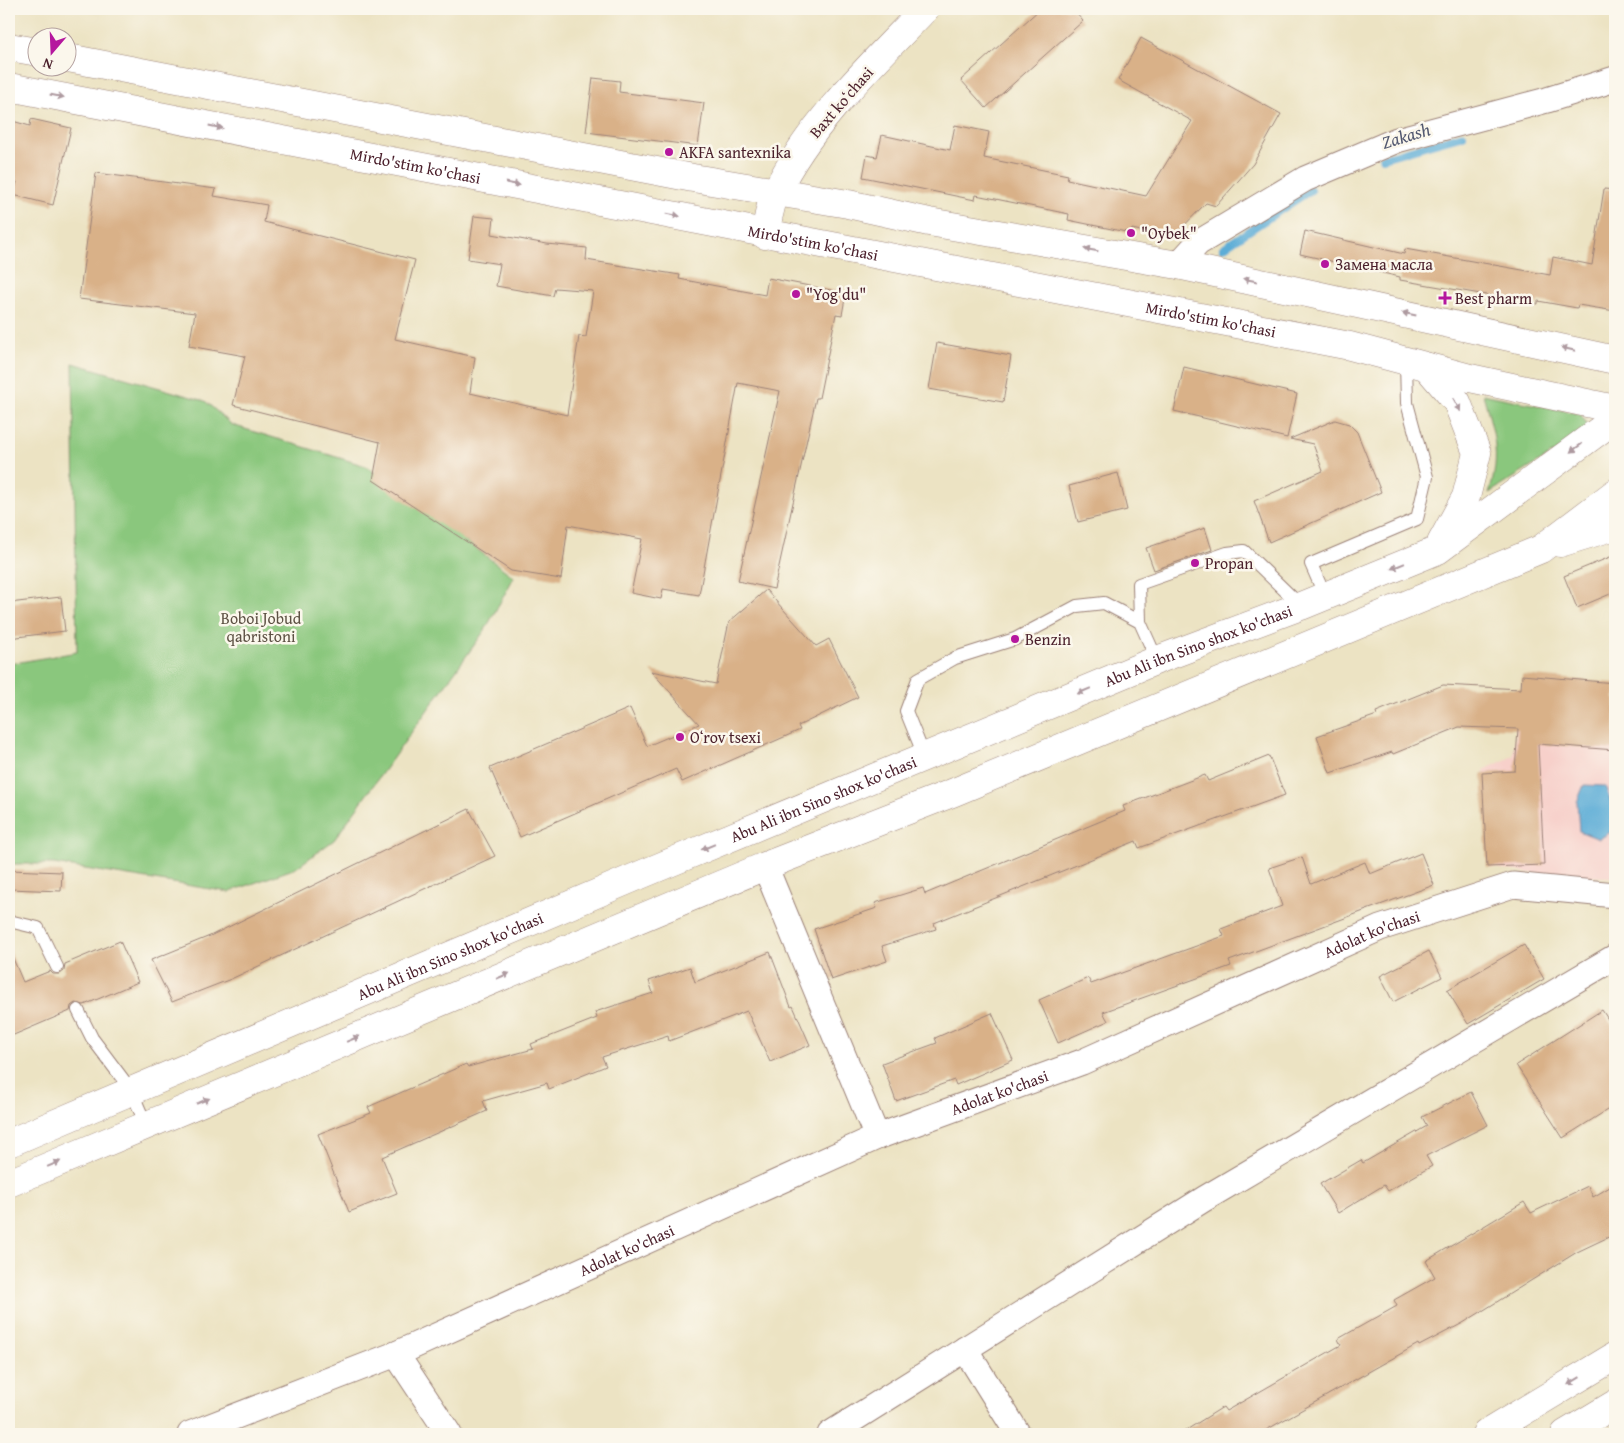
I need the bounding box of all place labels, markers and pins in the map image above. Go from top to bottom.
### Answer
place label: AKFA santexnika [679,140,792,164]
marker: AKFA santexnika [663,146,675,158]
place label: "Oybek" [1141,221,1197,245]
marker: "Oybek" [1125,227,1137,239]
place label: Замена масла [1335,252,1433,276]
marker: Замена масла [1319,258,1331,270]
place label: "Yog'du" [806,282,866,306]
place label: Best pharm [1455,286,1532,310]
marker: "Yog'du" [790,288,802,300]
marker: Best pharm [1439,292,1451,304]
place label: Propan [1205,551,1253,575]
marker: Propan [1189,557,1201,569]
place label: Benzin [1025,627,1071,651]
marker: Benzin [1009,633,1021,645]
place label: Oʻrov tsexi [690,725,761,749]
marker: Oʻrov tsexi [674,731,686,743]

